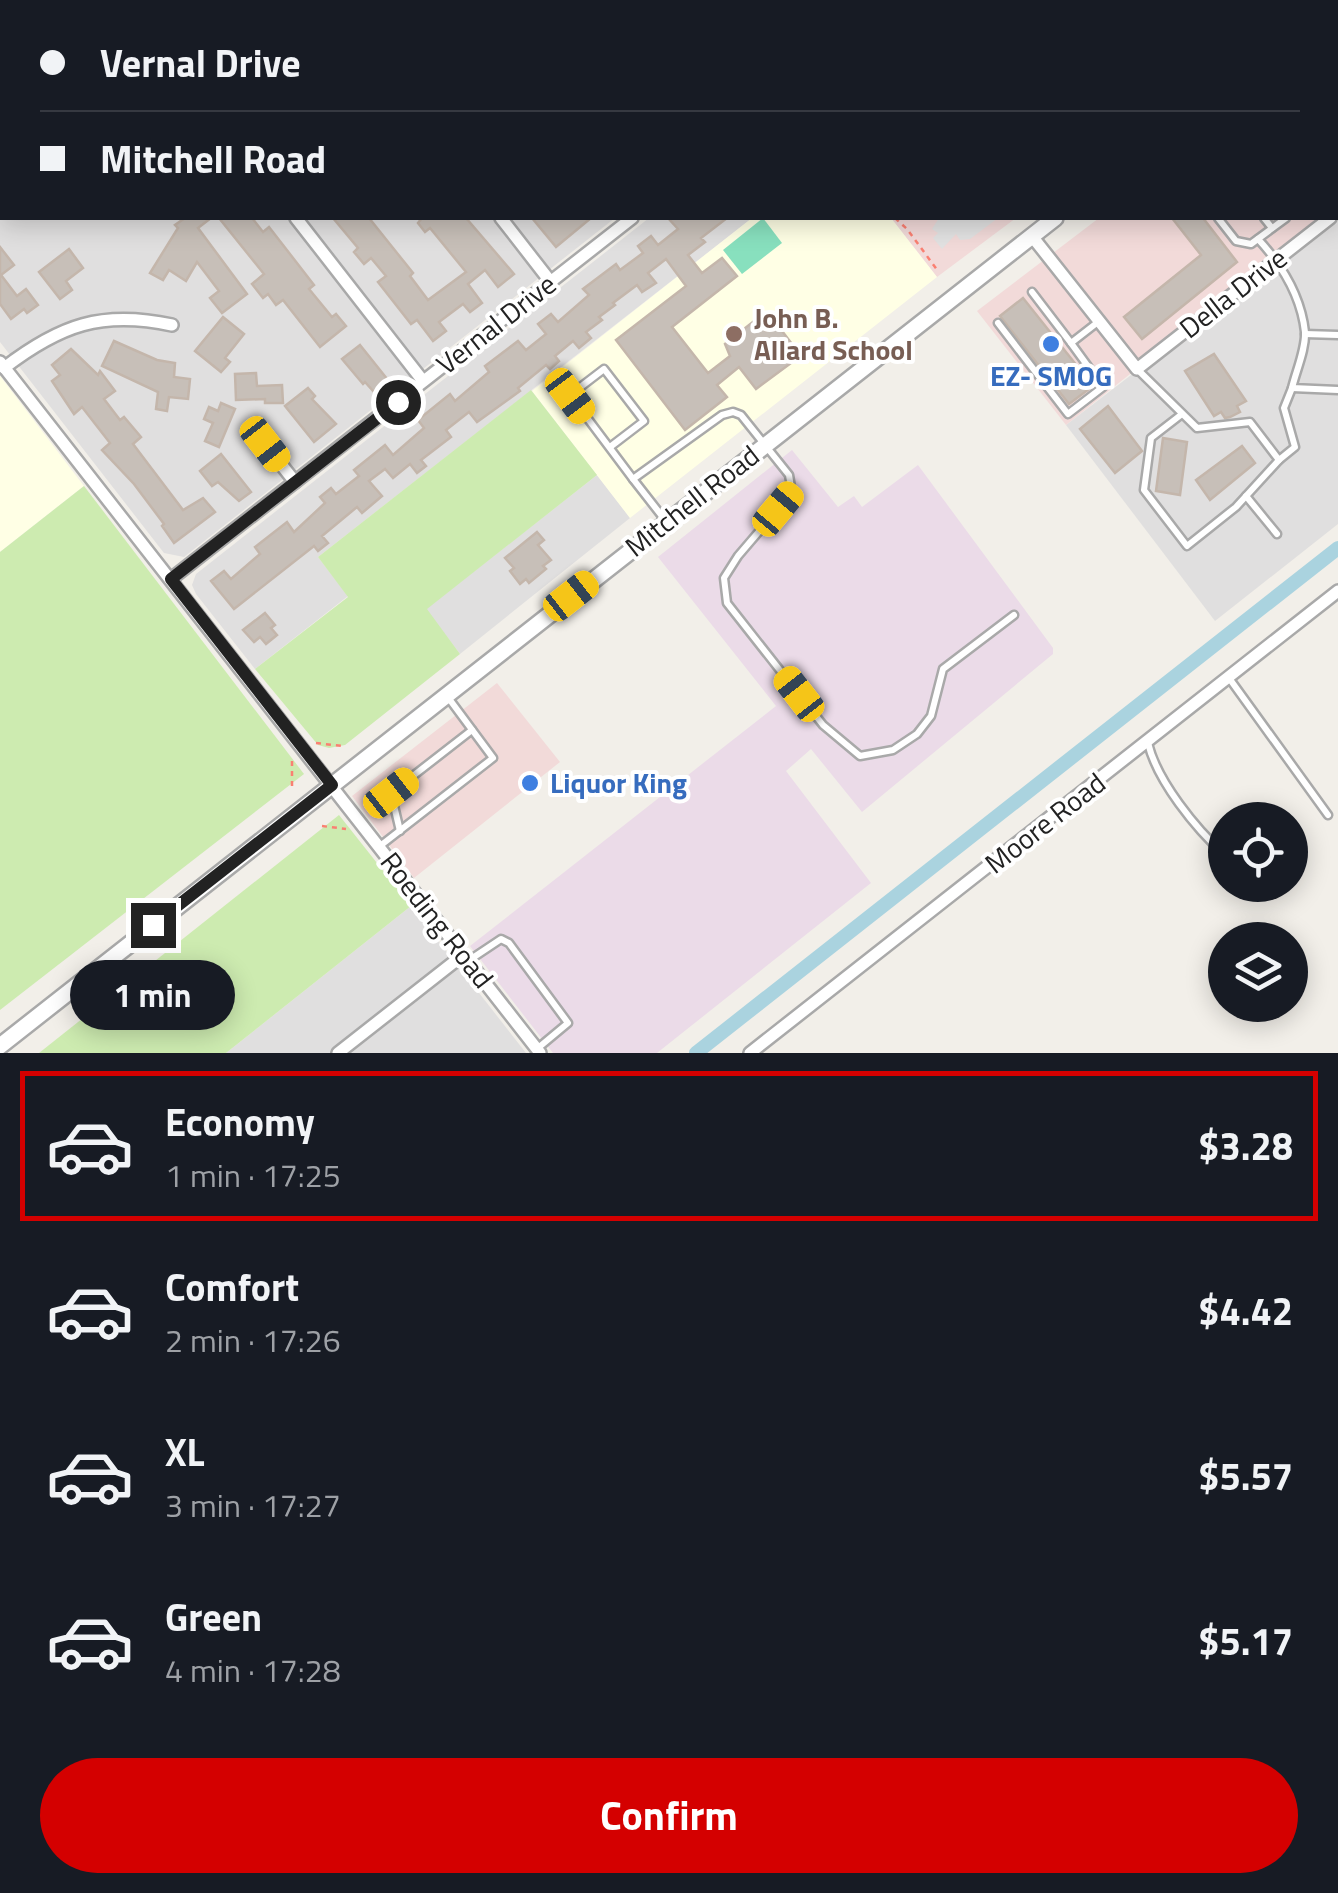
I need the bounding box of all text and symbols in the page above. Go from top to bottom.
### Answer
text: Vernal Drive [100,34,301,92]
text: Mitchell Road [100,130,326,188]
street label: Della Drive [1170,237,1296,349]
street label: Vernal Drive [426,263,565,384]
place label: John B. Allard School [754,296,913,371]
marker: John B. Allard School [723,323,745,345]
marker: EZ- SMOG [1040,333,1062,355]
place label: EZ- SMOG [990,354,1112,397]
car [540,363,600,429]
route start [376,380,421,425]
car [235,411,295,477]
street label: Mitchell Road [615,434,768,567]
car [747,476,809,542]
car [538,566,604,626]
car [769,661,829,727]
place label: Liquor King [550,761,687,804]
street label: Moore Road [975,762,1114,884]
car [358,763,424,823]
marker: Liquor King [519,772,541,794]
map controls [1208,802,1308,1022]
button: locate [1208,802,1308,902]
street label: Roeding Road [370,842,505,997]
route end [131,903,176,948]
button: layers [1208,922,1308,1022]
callout: 1 min [70,960,236,1030]
text: 1 min [114,971,191,1019]
text: Economy [165,1093,315,1151]
icon: car [45,1101,135,1191]
text: $3.28 [1198,1117,1293,1175]
text: 1 min · 17:25 [165,1151,341,1199]
text: Comfort [165,1258,299,1316]
icon: car [45,1266,135,1356]
text: $4.42 [1198,1282,1293,1340]
text: 2 min · 17:26 [165,1316,341,1364]
text: XL [165,1423,205,1481]
icon: car [45,1431,135,1521]
text: $5.57 [1198,1447,1293,1505]
text: 3 min · 17:27 [165,1481,341,1529]
text: Green [165,1588,262,1646]
icon: car [45,1596,135,1686]
text: $5.17 [1198,1612,1293,1670]
text: 4 min · 17:28 [165,1646,341,1694]
button: Confirm [40,1758,1298,1873]

